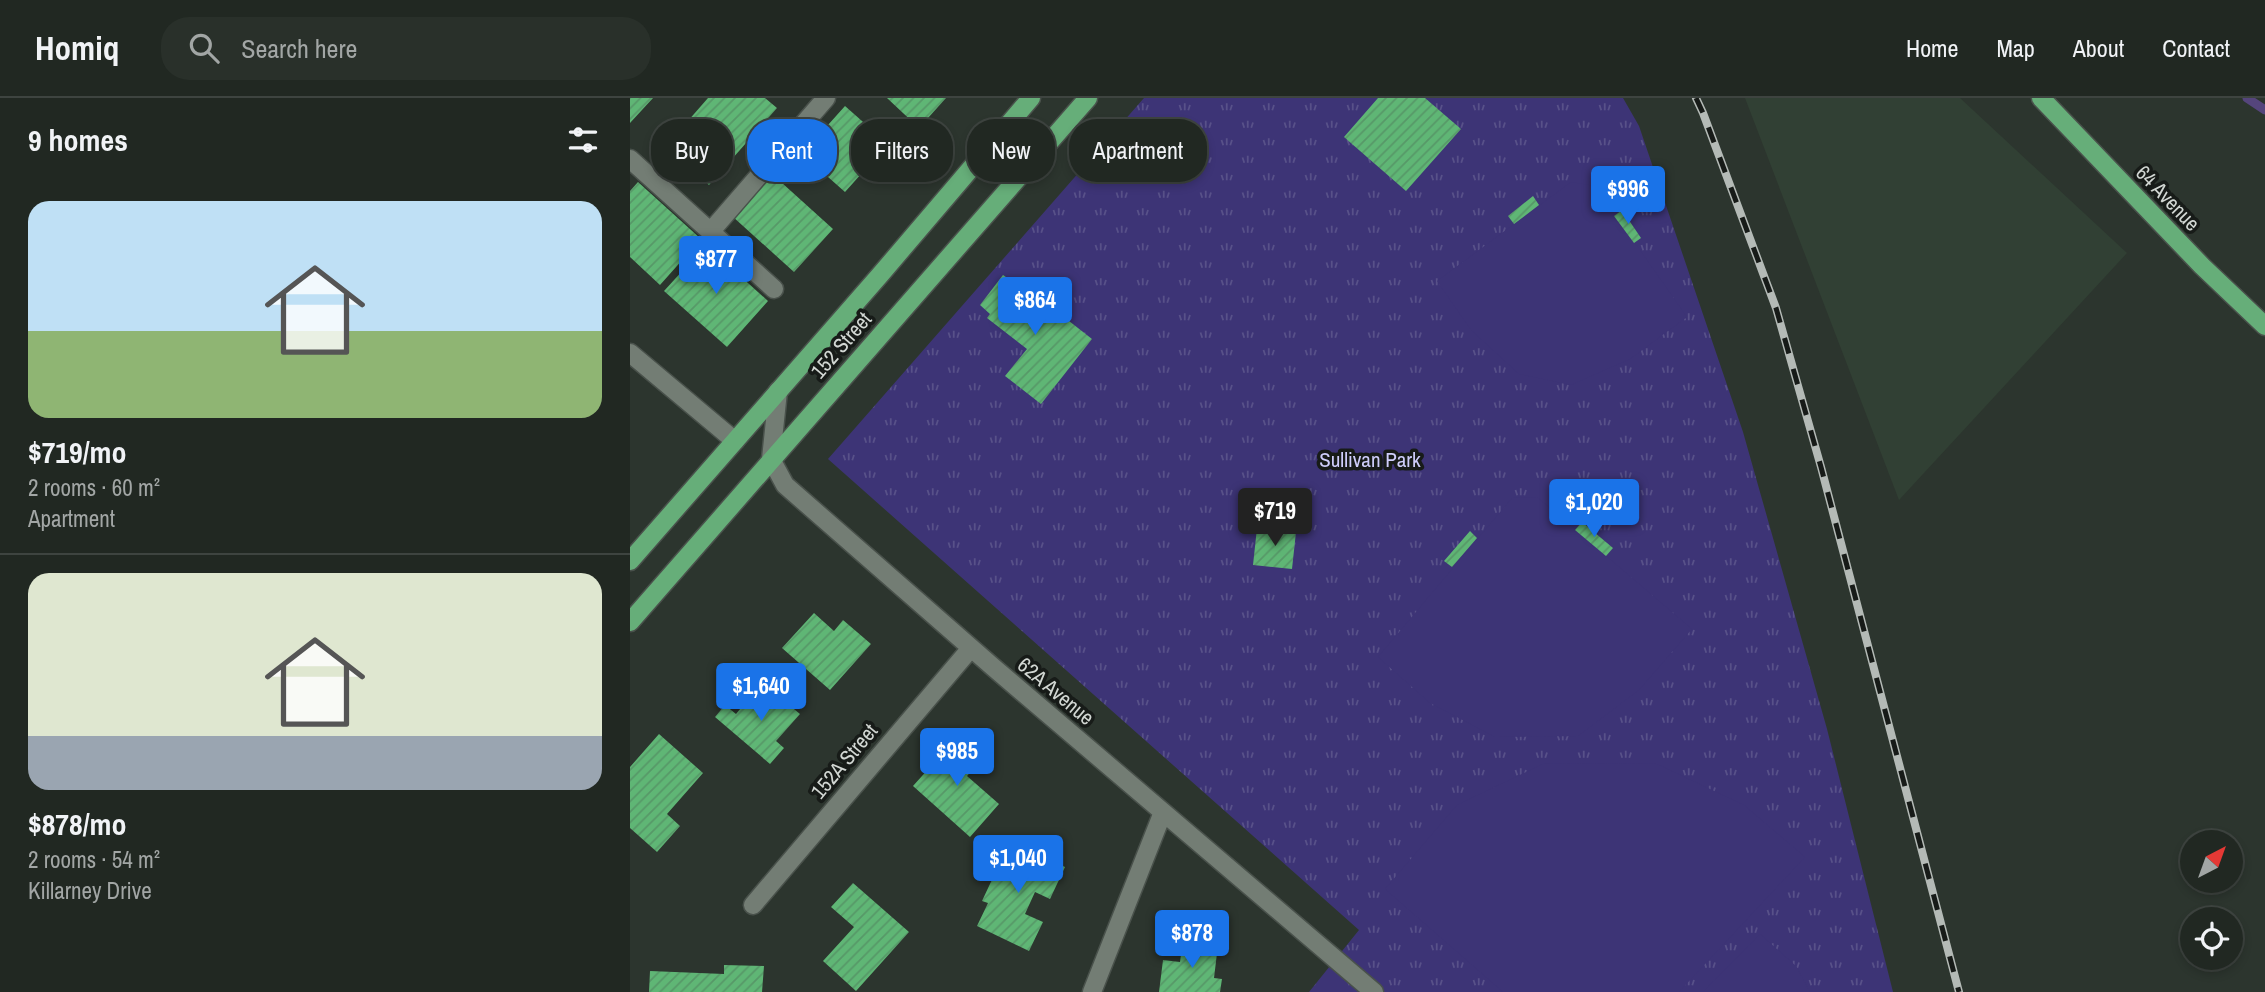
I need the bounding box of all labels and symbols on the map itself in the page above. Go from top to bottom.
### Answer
street label: 64 Avenue [2129,159,2207,237]
pin: $996 [1587,166,1669,226]
pin: $877 [675,236,757,296]
pin: $864 [994,278,1076,337]
street label: 152 Street [804,305,878,385]
park label: Sullivan Park [1319,445,1421,474]
pin: $1,020 [1537,480,1651,539]
pin: $719 [1234,489,1316,548]
street label: 62A Avenue [1012,650,1100,732]
pin: $1,640 [704,664,818,723]
street label: 152A Street [804,717,884,805]
pin: $985 [916,728,998,788]
north arrow [2180,830,2244,892]
pin: $1,040 [961,836,1075,895]
pin: $878 [1151,910,1233,970]

